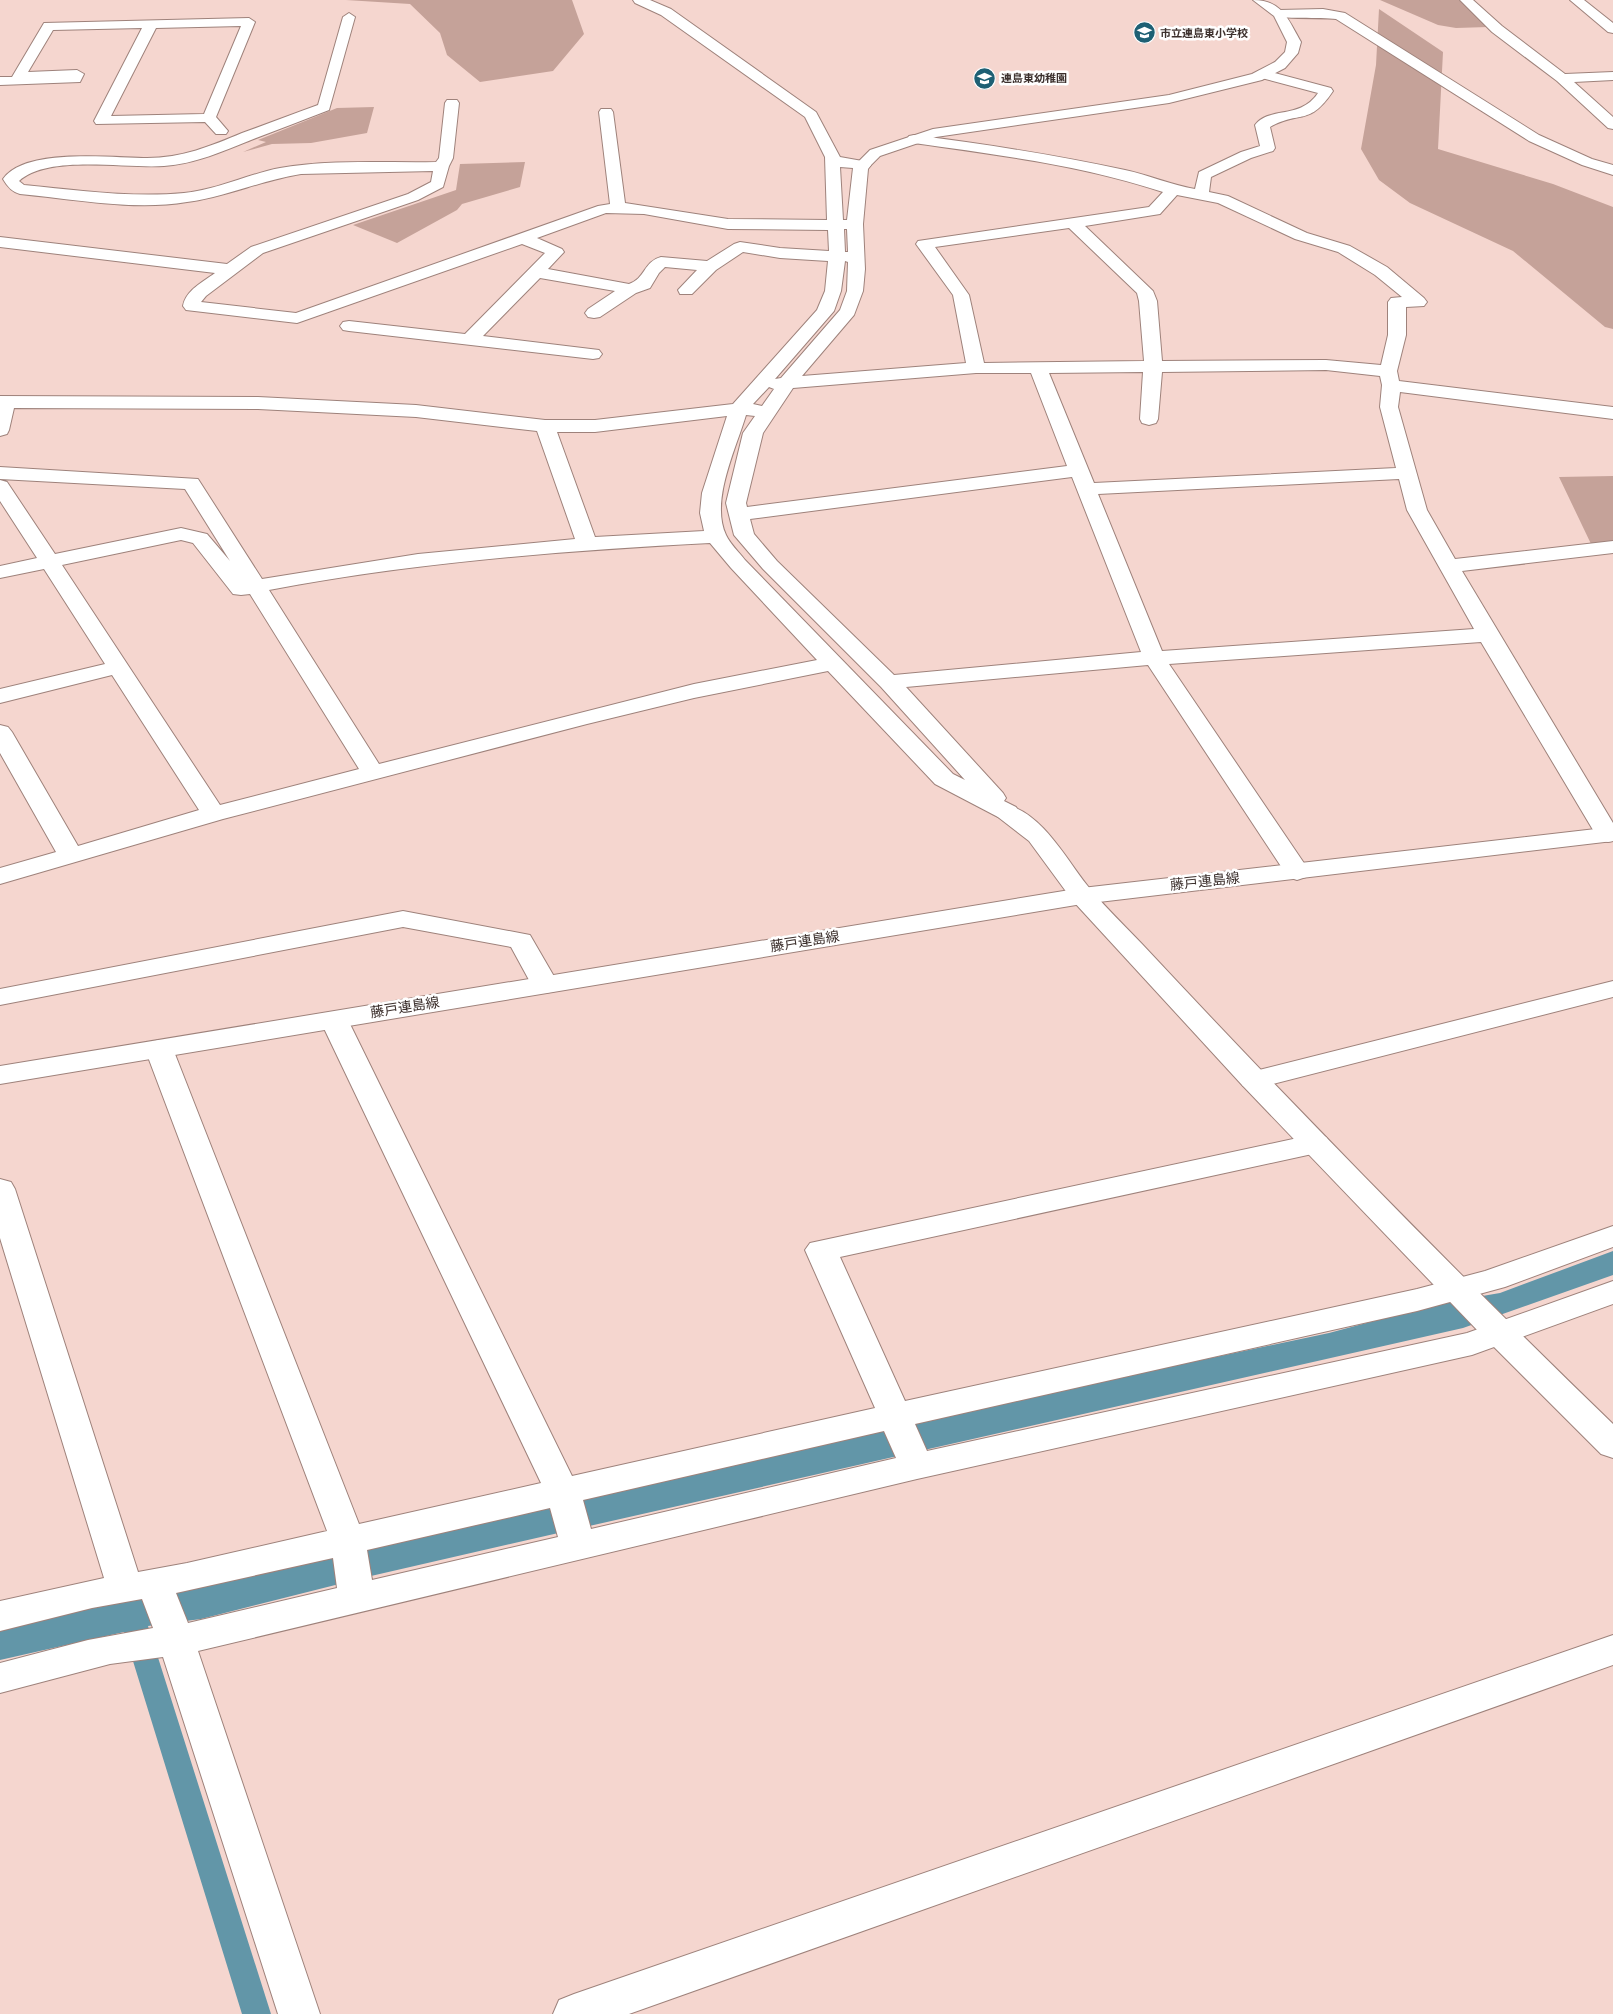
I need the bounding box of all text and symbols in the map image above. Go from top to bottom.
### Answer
school or university icon: 市立連島東小学校 [1132,21,1156,45]
place label: 市立連島東小学校 [1160,26,1248,41]
school or university icon: 連島東幼稚園 [973,66,997,90]
place label: 連島東幼稚園 [1001,71,1067,86]
street label: 藤戸連島線 [1169,868,1241,896]
street label: 藤戸連島線 [769,927,841,957]
street label: 藤戸連島線 [369,993,441,1023]

